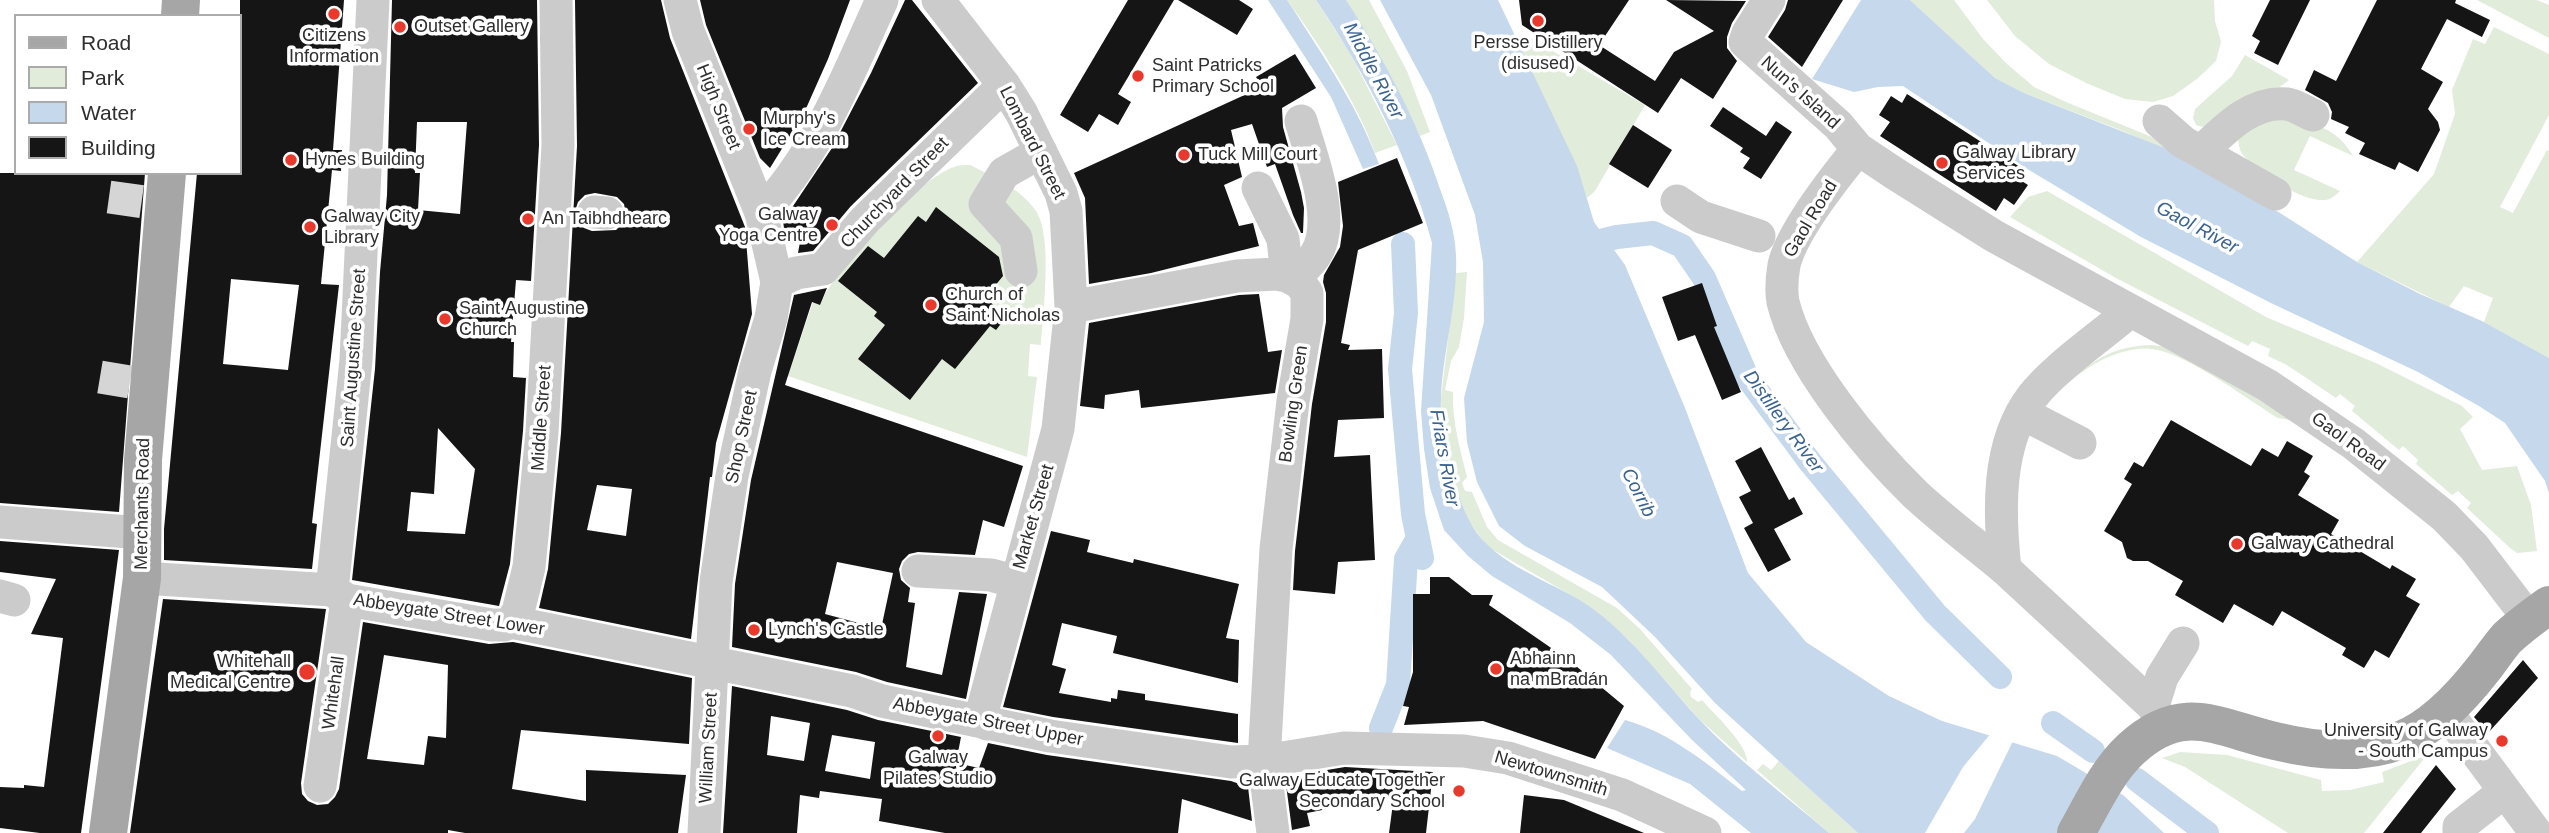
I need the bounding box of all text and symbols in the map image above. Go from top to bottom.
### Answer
marker: Citizens Information [326,6,342,22]
marker: Persse Distillery (disused) [1530,13,1546,29]
legend [14,14,242,175]
place label: Outset Gallery [414,16,529,38]
marker: Outset Gallery [392,19,408,35]
water label: Middle River [1338,19,1408,123]
place label: Citizens Information [289,25,379,68]
text: Road [81,31,131,54]
place label: Persse Distillery (disused) [1473,32,1603,74]
street label: Nun's Island [1756,52,1844,134]
place label: Saint Patricks Primary School [1152,55,1274,98]
street label: High Street [691,61,745,153]
text: Park [81,66,124,89]
marker: Saint Patricks Primary School [1130,68,1146,84]
street label: Lombard Street [994,83,1070,203]
text: Water [81,101,136,124]
place label: Murphy's Ice Cream [763,108,846,150]
marker: Murphy's Ice Cream [741,121,757,137]
street label: Churchyard Street [836,133,954,253]
text: Building [81,136,156,159]
place label: Galway Library Services [1956,142,2076,184]
place label: Tuck Mill Court [1198,144,1317,166]
marker: Tuck Mill Court [1176,147,1192,163]
place label: Hynes Building [305,149,425,171]
marker: Hynes Building [283,152,299,168]
marker: Galway Library Services [1934,155,1950,171]
street label: Gaol Road [1780,177,1842,261]
water label: Gaol River [2152,197,2242,259]
place label: Galway Yoga Centre [719,204,818,246]
place label: Galway City Library [324,206,420,248]
place label: An Taibhdhearc [542,208,667,230]
marker: An Taibhdhearc [520,211,536,227]
marker: Galway Yoga Centre [824,217,840,233]
marker: Galway City Library [302,219,318,235]
street label: Saint Augustine Street [337,268,371,448]
place label: Church of Saint Nicholas [945,284,1060,326]
marker: Church of Saint Nicholas [923,297,939,313]
place label: Saint Augustine Church [459,298,585,340]
marker: Saint Augustine Church [437,311,453,327]
street label: Bowling Green [1275,344,1313,464]
street label: Middle Street [528,364,556,472]
water label: Distillery River [1738,366,1828,478]
street label: Shop Street [722,388,762,486]
water label: Friars River [1424,408,1464,508]
street label: Gaol Road [2307,408,2389,476]
street label: Merchants Road [131,438,155,570]
street label: Market Street [1009,462,1059,572]
water label: Corrib [1616,465,1660,521]
place label: Galway Cathedral [2251,533,2394,555]
marker: Galway Cathedral [2229,536,2245,552]
street label: Abbeygate Street Lower [352,589,546,641]
place label: Lynch's Castle [768,619,884,641]
marker: Lynch's Castle [746,622,762,638]
place label: Abhainn na mBradán [1510,648,1608,690]
place label: Whitehall Medical Centre [170,651,291,694]
street label: Whitehall [318,655,350,731]
marker: Abhainn na mBradán [1488,661,1504,677]
marker: Whitehall Medical Centre [297,662,317,682]
street label: William Street [695,692,723,804]
street label: Abbeygate Street Upper [891,693,1085,751]
place label: University of Galway - South Campus [2324,720,2488,762]
marker: Galway Pilates Studio [930,728,946,744]
marker: University of Galway - South Campus [2494,733,2510,749]
place label: Galway Pilates Studio [883,747,993,790]
street label: Newtownsmith [1492,747,1610,801]
place label: Galway Educate Together Secondary School [1239,770,1445,812]
marker: Galway Educate Together Secondary School [1451,783,1467,799]

